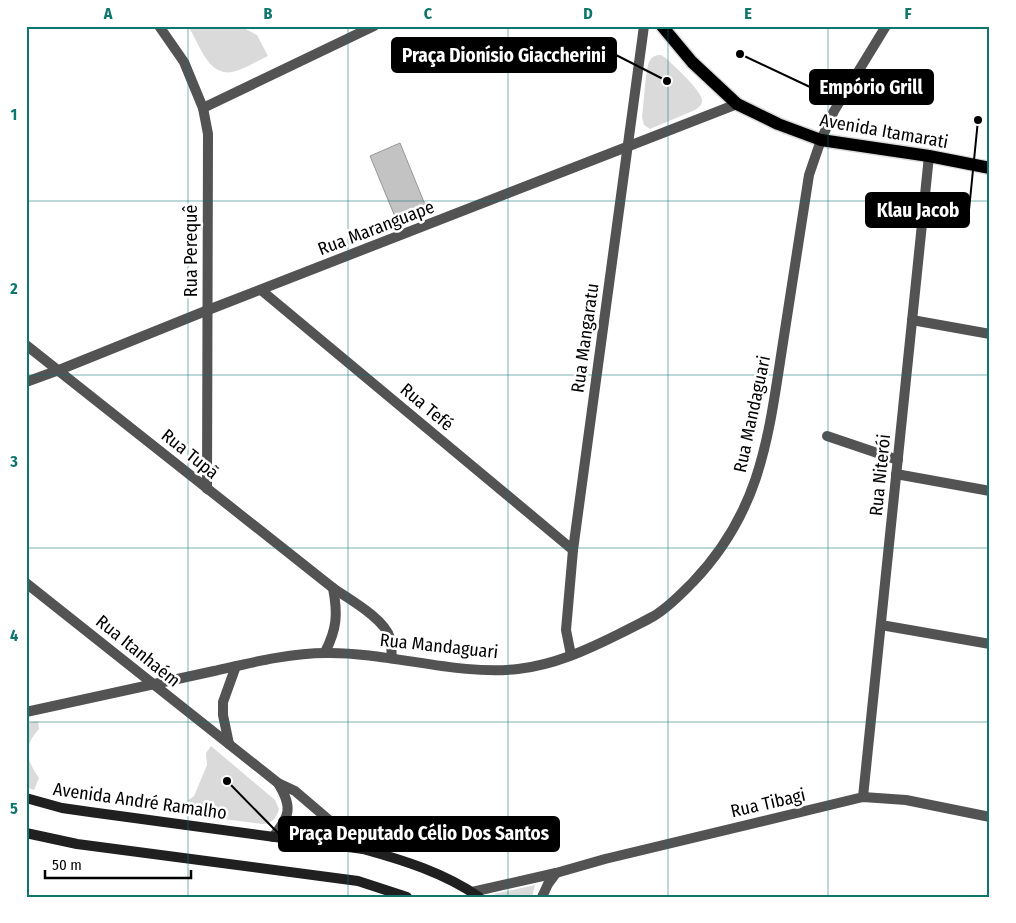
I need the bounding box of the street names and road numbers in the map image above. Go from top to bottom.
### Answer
street label: Avenida Itamarati [818,109,950,153]
street label: Rua Maranguape [315,196,437,260]
street label: Rua Perequê [180,205,202,297]
street label: Rua Mangaratu [566,282,604,394]
street label: Rua Mandaguari [729,354,775,474]
street label: Rua Tefé [396,378,458,436]
street label: Rua Tupã [157,424,223,484]
street label: Rua Niterói [865,433,895,517]
street label: Rua Itanhaém [91,610,185,692]
street label: Rua Mandaguari [379,629,499,663]
street label: Avenida André Ramalho [52,778,228,824]
street label: Rua Tibagi [728,784,808,822]

